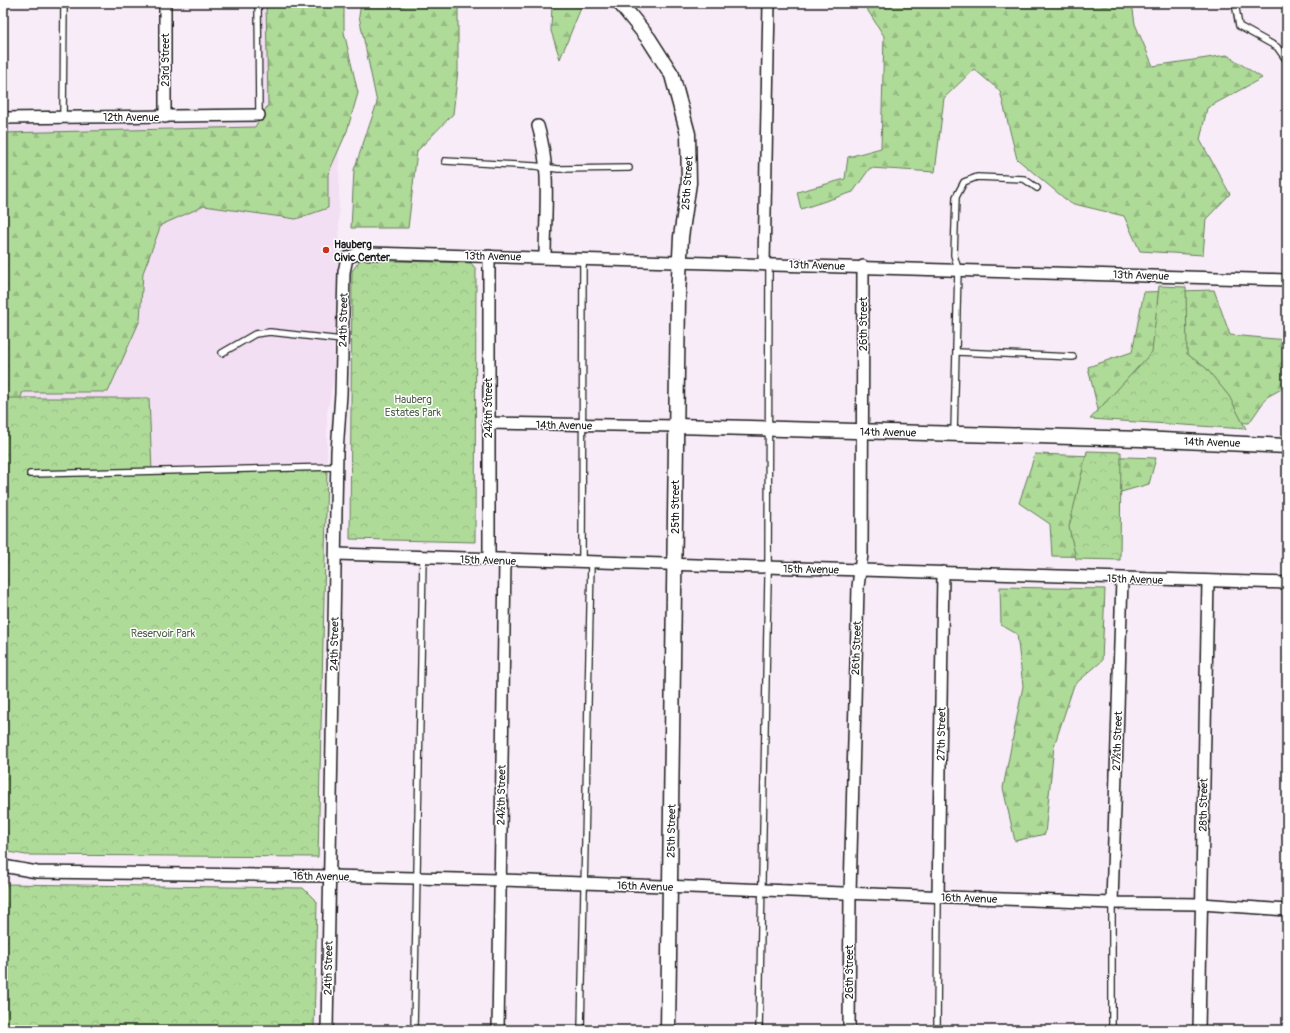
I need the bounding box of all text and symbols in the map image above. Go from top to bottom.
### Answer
street label: 23rd Street [159,33,172,87]
street label: 12th Avenue [103,111,160,124]
street label: 25th Street [679,155,696,210]
place label: Hauberg Civic Center [334,238,391,264]
marker: Hauberg Civic Center [321,245,331,255]
street label: 13th Avenue [465,250,522,263]
street label: 13th Avenue [789,258,846,273]
street label: 13th Avenue [1113,268,1170,283]
street label: 24th Street [337,292,350,347]
street label: 26th Street [857,296,870,351]
street label: 24½th Street [482,377,495,438]
park label: Hauberg Estates Park [385,393,442,419]
street label: 14th Avenue [536,419,593,433]
street label: 14th Avenue [860,426,917,440]
street label: 14th Avenue [1184,435,1241,450]
street label: 25th Street [669,479,682,534]
street label: 15th Avenue [460,553,517,568]
street label: 15th Avenue [783,563,840,576]
street label: 15th Avenue [1107,572,1164,587]
street label: 24th Street [328,616,341,671]
street label: 26th Street [849,620,864,675]
park label: Reservoir Park [131,627,196,640]
street label: 27th Street [935,706,948,761]
street label: 27½th Street [1110,710,1125,771]
street label: 24½th Street [494,764,509,825]
street label: 28th Street [1197,778,1210,832]
street label: 25th Street [665,803,678,858]
street label: 16th Avenue [293,870,350,884]
street label: 16th Avenue [617,879,674,894]
street label: 16th Avenue [941,891,998,906]
street label: 24th Street [322,940,335,995]
street label: 26th Street [843,944,856,999]

